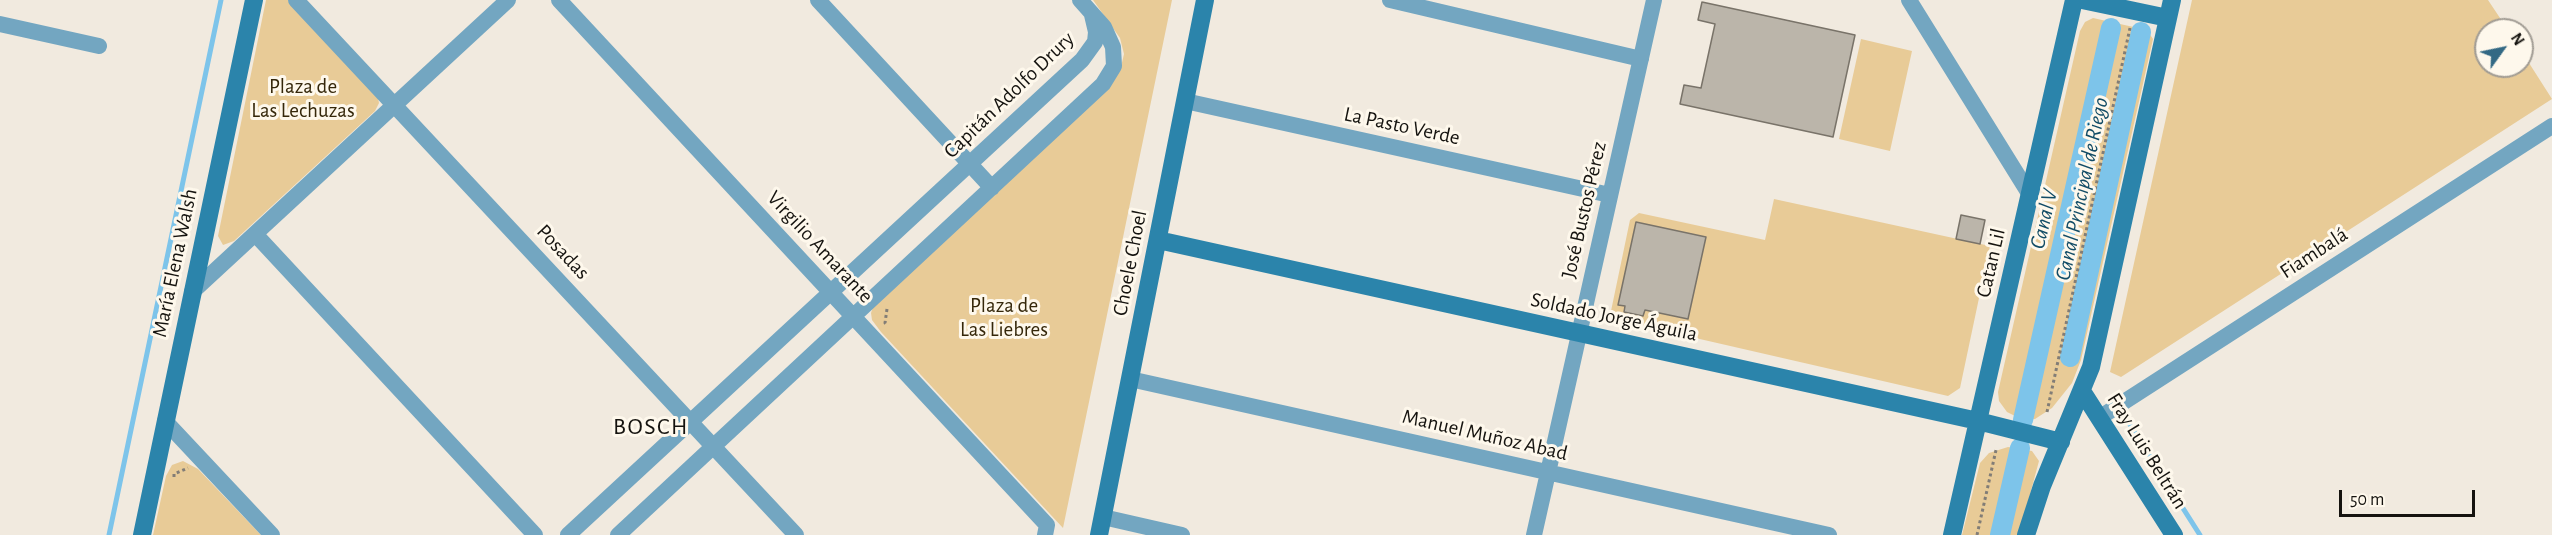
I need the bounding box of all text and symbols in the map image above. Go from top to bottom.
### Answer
north arrow [2474,18,2534,78]
street label: Capitán Adolfo Drury [939,26,1079,164]
text: N [2508,30,2527,48]
park label: Plaza de Las Lechuzas [251,74,355,124]
water label: Canal Principal de Riego [2050,95,2114,283]
street label: La Pasto Verde [1342,101,1462,151]
street label: José Bustos Pérez [1556,139,1612,281]
street label: Virgilio Amarante [762,186,878,308]
street label: María Elena Walsh [147,187,203,339]
water label: Canal V [2024,187,2064,251]
street label: Choele Choel [1107,208,1153,318]
street label: Posadas [531,219,595,285]
street label: Fiambalá [2275,222,2353,284]
street label: Catan Lil [1971,226,2011,300]
street label: Soldado Jorge Águila [1528,287,1700,347]
park label: Plaza de Las Liebres [960,293,1048,343]
street label: Fray Luis Beltrán [2101,388,2193,514]
street label: Manuel Muñoz Abad [1400,404,1570,466]
district label: BOSCH [613,413,689,441]
scale bar [2342,478,2478,516]
text: 50 m [2350,491,2384,509]

